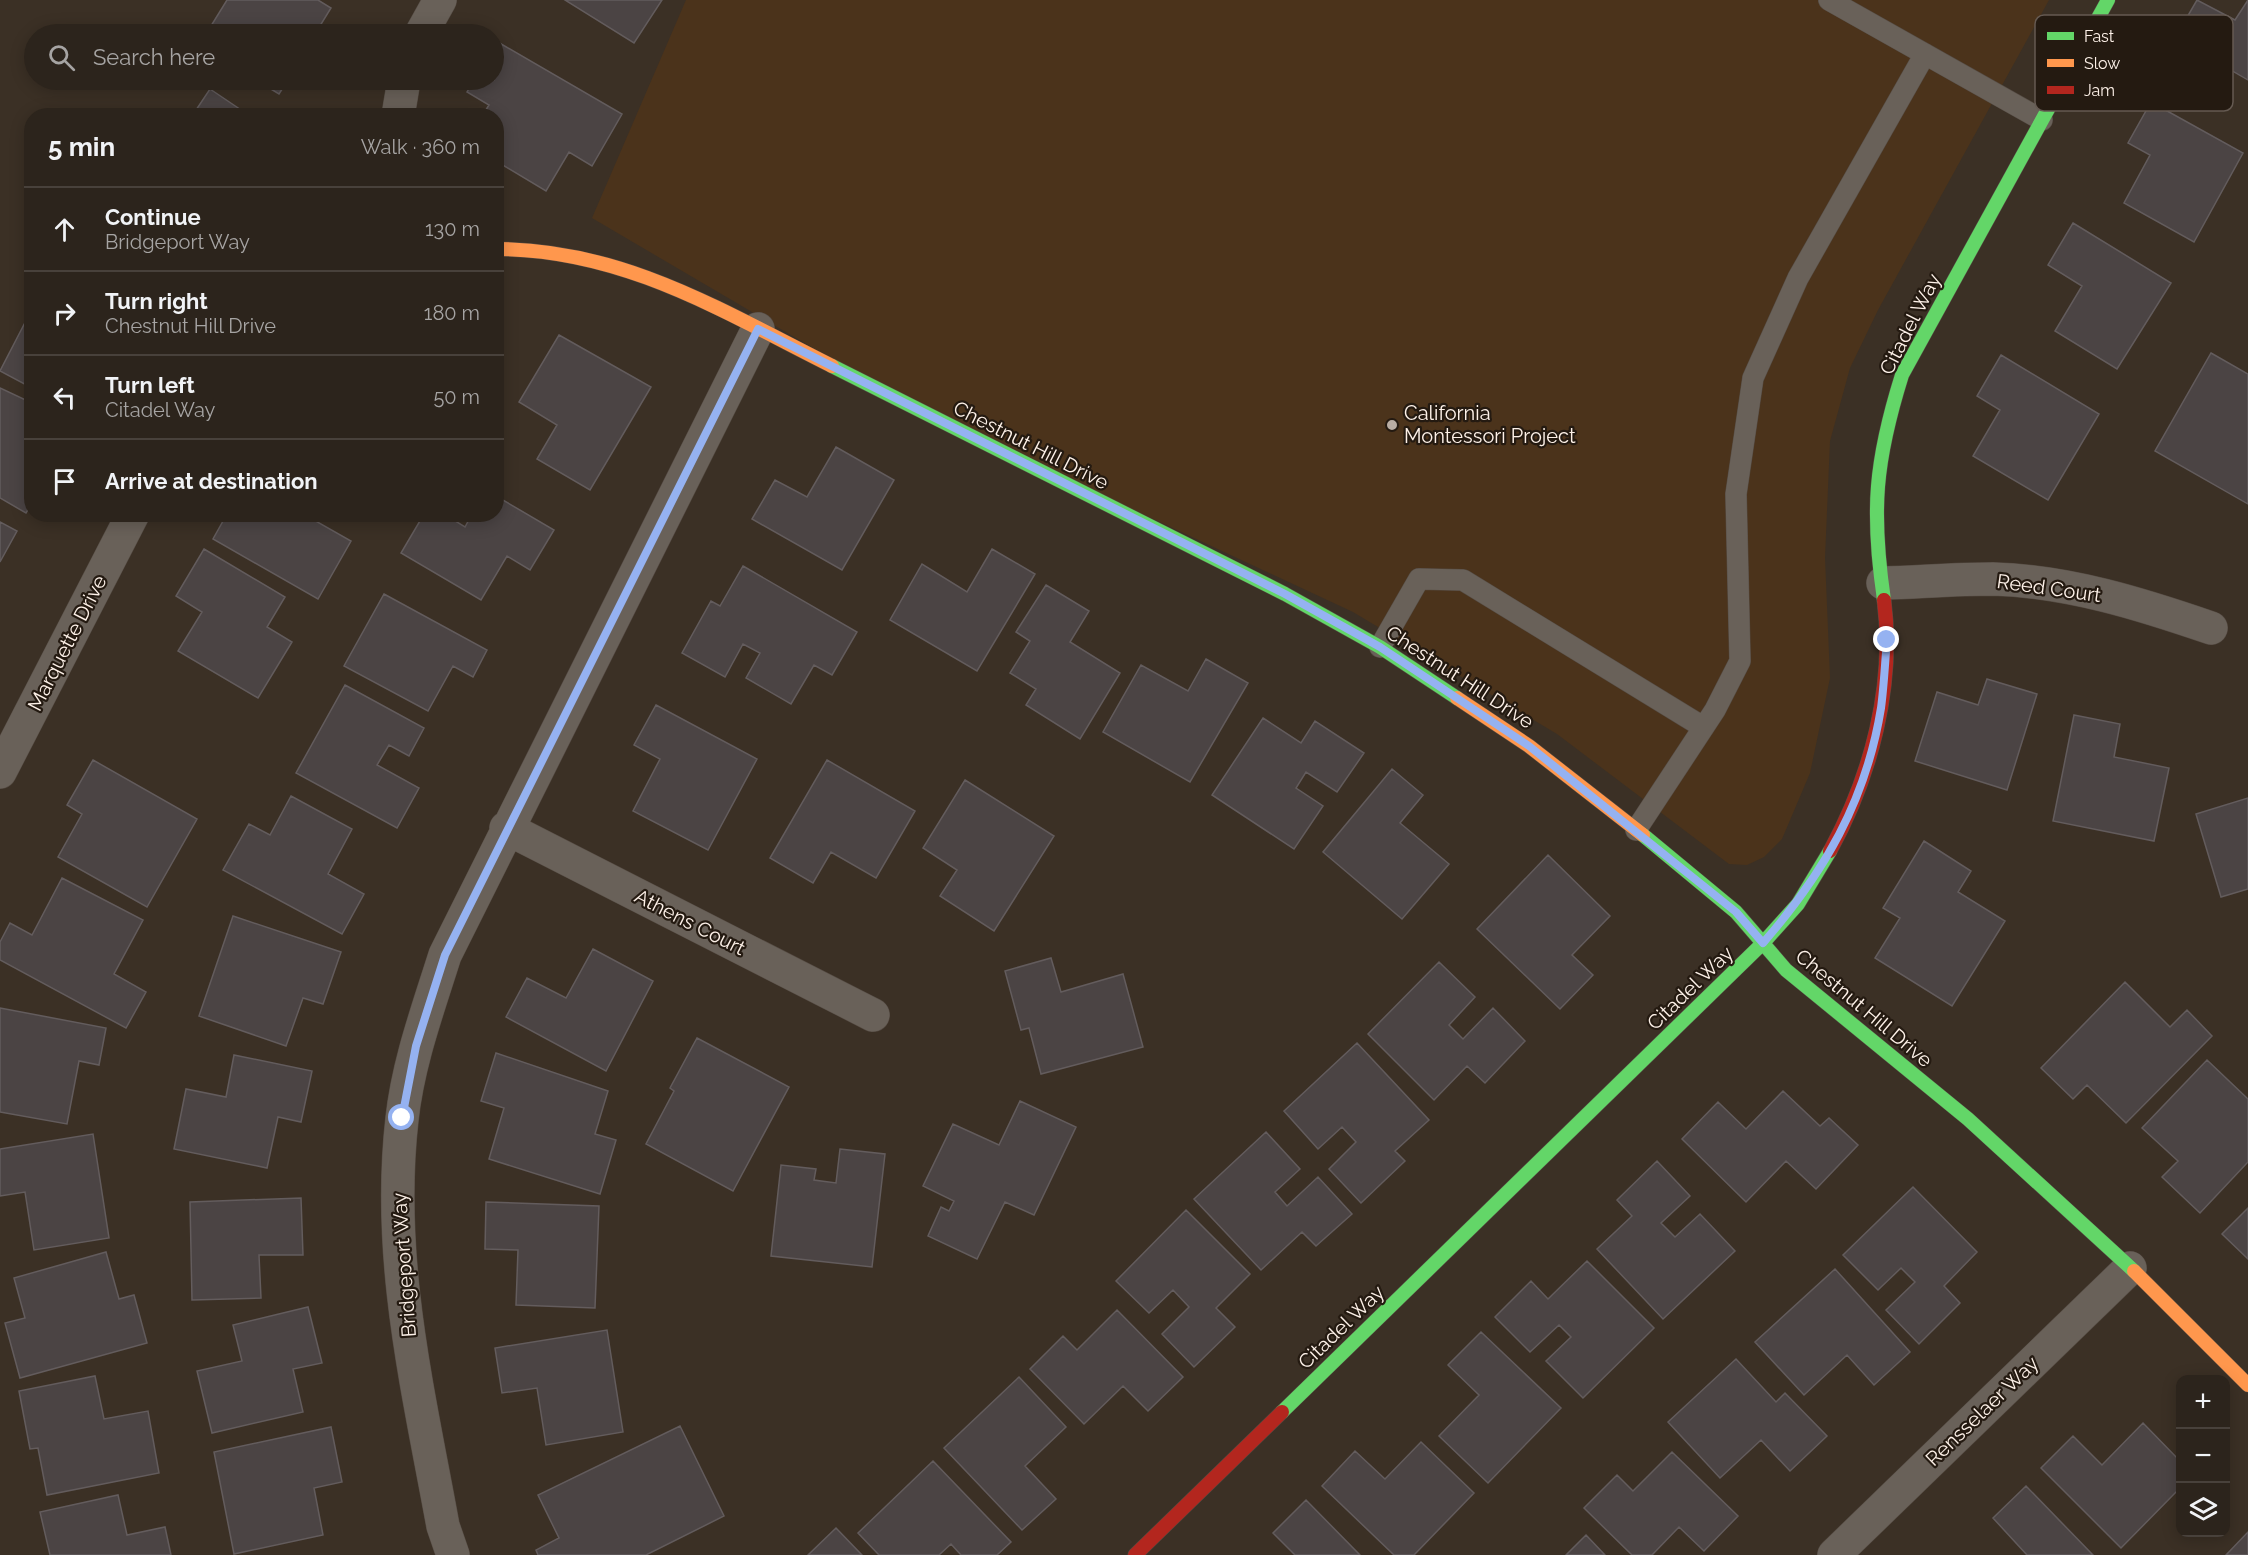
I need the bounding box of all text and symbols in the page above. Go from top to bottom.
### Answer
legend [2035,15,2233,111]
search box [24,24,504,90]
text: Fast [2084,27,2115,46]
icon: search [45,41,78,74]
text: Search here [93,44,215,70]
text: Slow [2084,54,2120,73]
text: Jam [2084,81,2115,100]
text: 5 min [48,132,115,162]
text: Walk · 360 m [361,135,480,159]
text: Continue [105,204,201,230]
icon: ahead [48,213,81,246]
text: 130 m [425,217,480,241]
text: Bridgeport Way [105,230,250,254]
street label: Citadel Way [1874,269,1946,379]
text: Turn right [105,288,208,314]
icon: right [48,297,81,330]
text: 180 m [424,301,480,325]
text: Chestnut Hill Drive [105,314,276,338]
text: Turn left [105,372,195,398]
icon: left [48,381,81,414]
text: 50 m [433,385,480,409]
street label: Chestnut Hill Drive [949,395,1113,495]
text: Citadel Way [105,398,215,422]
place label: California Montessori Project [1404,401,1576,448]
marker: California Montessori Project [1385,418,1399,432]
icon: arrive [48,465,81,498]
text: Arrive at destination [105,468,318,494]
street label: Reed Court [1995,569,2103,607]
street label: Marquette Drive [23,571,112,715]
street label: Chestnut Hill Drive [1382,620,1538,734]
route end [1873,626,1899,652]
street label: Athens Court [631,884,750,960]
street label: Citadel Way [1642,941,1738,1035]
street label: Chestnut Hill Drive [1791,944,1937,1072]
route start [388,1104,414,1130]
street label: Bridgeport Way [387,1192,421,1338]
street label: Citadel Way [1293,1280,1389,1374]
street label: Rensselaer Way [1921,1351,2044,1471]
map controls [2176,1375,2230,1537]
button: + [2176,1375,2230,1429]
button: − [2176,1429,2230,1483]
button: layers [2176,1483,2230,1537]

